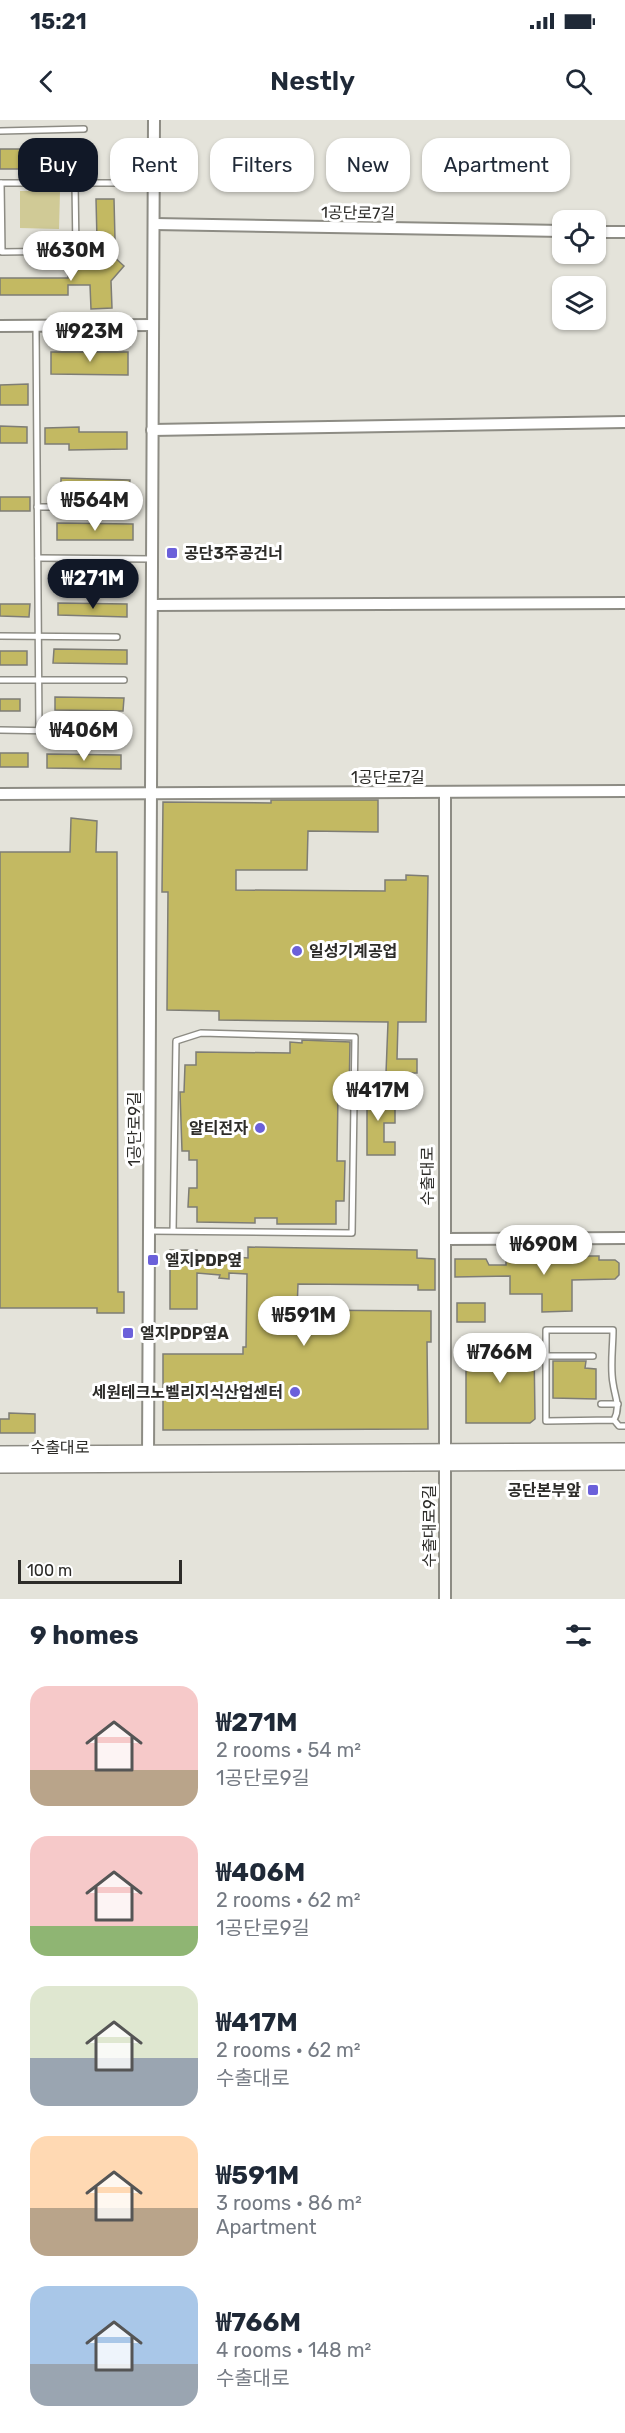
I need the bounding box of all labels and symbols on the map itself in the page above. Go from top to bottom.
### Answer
street label: 1공단로7길 [321,203,395,223]
pin: ₩630M [29,231,113,282]
pin: ₩923M [48,312,132,363]
pin: ₩564M [53,481,137,532]
place label: 공단3주공건너 [184,544,283,563]
marker: 공단3주공건너 [165,546,179,560]
pin: ₩271M [51,559,135,610]
pin: ₩406M [42,711,126,762]
street label: 1공단로7길 [351,768,425,787]
place label: 일성기계공업 [309,942,397,961]
marker: 일성기계공업 [290,944,304,958]
pin: ₩417M [336,1071,420,1122]
street label: 1공단로9길 [125,1091,144,1167]
place label: 알티전자 [189,1119,248,1138]
marker: 알티전자 [253,1121,267,1135]
street label: 수출대로 [418,1146,437,1205]
pin: ₩690M [502,1225,586,1276]
place label: 엘지PDP옆 [165,1251,242,1270]
marker: 엘지PDP옆 [146,1253,160,1267]
pin: ₩591M [262,1296,346,1347]
place label: 엘지PDP옆A [140,1324,229,1343]
marker: 엘지PDP옆A [121,1326,135,1340]
pin: ₩766M [458,1333,542,1384]
place label: 세원테크노벨리지식산업센터 [92,1383,283,1402]
marker: 세원테크노벨리지식산업센터 [288,1385,302,1399]
street label: 수출대로 [31,1438,90,1457]
place label: 공단본부앞 [507,1481,581,1500]
marker: 공단본부앞 [586,1483,600,1497]
street label: 수출대로9길 [420,1484,439,1568]
scale bar [18,1557,182,1584]

